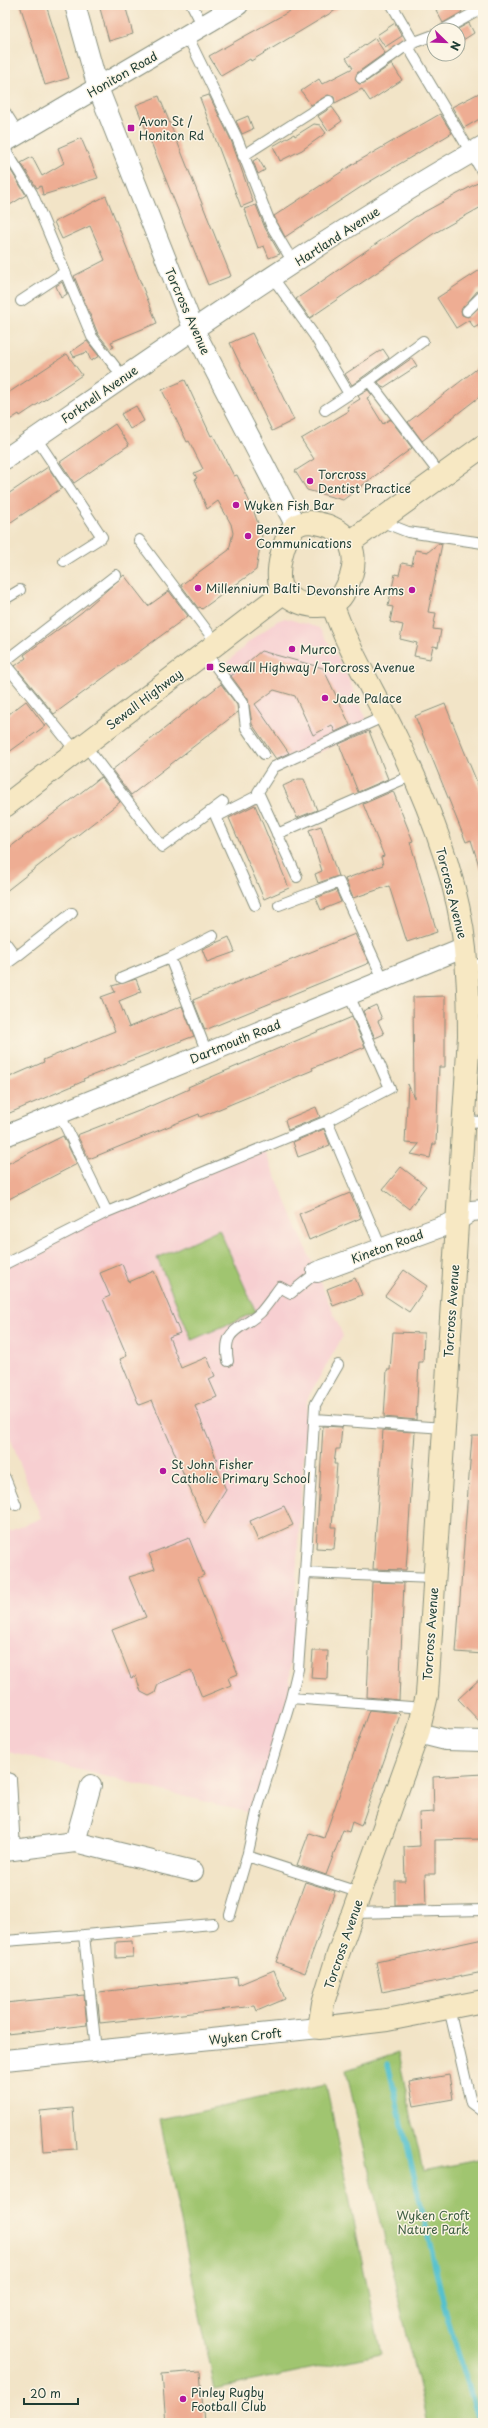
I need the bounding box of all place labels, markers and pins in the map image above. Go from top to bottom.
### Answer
place label: Avon St / Honiton Rd [139,112,205,144]
marker: Avon St / Honiton Rd [126,123,136,133]
place label: Torcross Dentist Practice [318,465,411,497]
marker: Torcross Dentist Practice [305,476,315,486]
place label: Wyken Fish Bar [244,496,335,514]
marker: Wyken Fish Bar [231,500,241,510]
place label: Benzer Communications [256,520,352,552]
marker: Benzer Communications [243,531,253,541]
place label: Millennium Balti [206,579,300,597]
place label: Devonshire Arms [306,581,404,599]
marker: Millennium Balti [193,583,203,593]
marker: Devonshire Arms [407,585,417,595]
place label: Murco [300,640,337,658]
marker: Murco [287,644,297,654]
place label: Sewall Highway / Torcross Avenue [218,658,415,676]
marker: Sewall Highway / Torcross Avenue [205,662,215,672]
place label: Jade Palace [333,689,402,707]
marker: Jade Palace [320,693,330,703]
place label: St John Fisher Catholic Primary School [171,1455,310,1487]
marker: St John Fisher Catholic Primary School [158,1466,168,1476]
place label: Pinley Rugby Football Club [191,2383,266,2415]
marker: Pinley Rugby Football Club [178,2394,188,2404]

